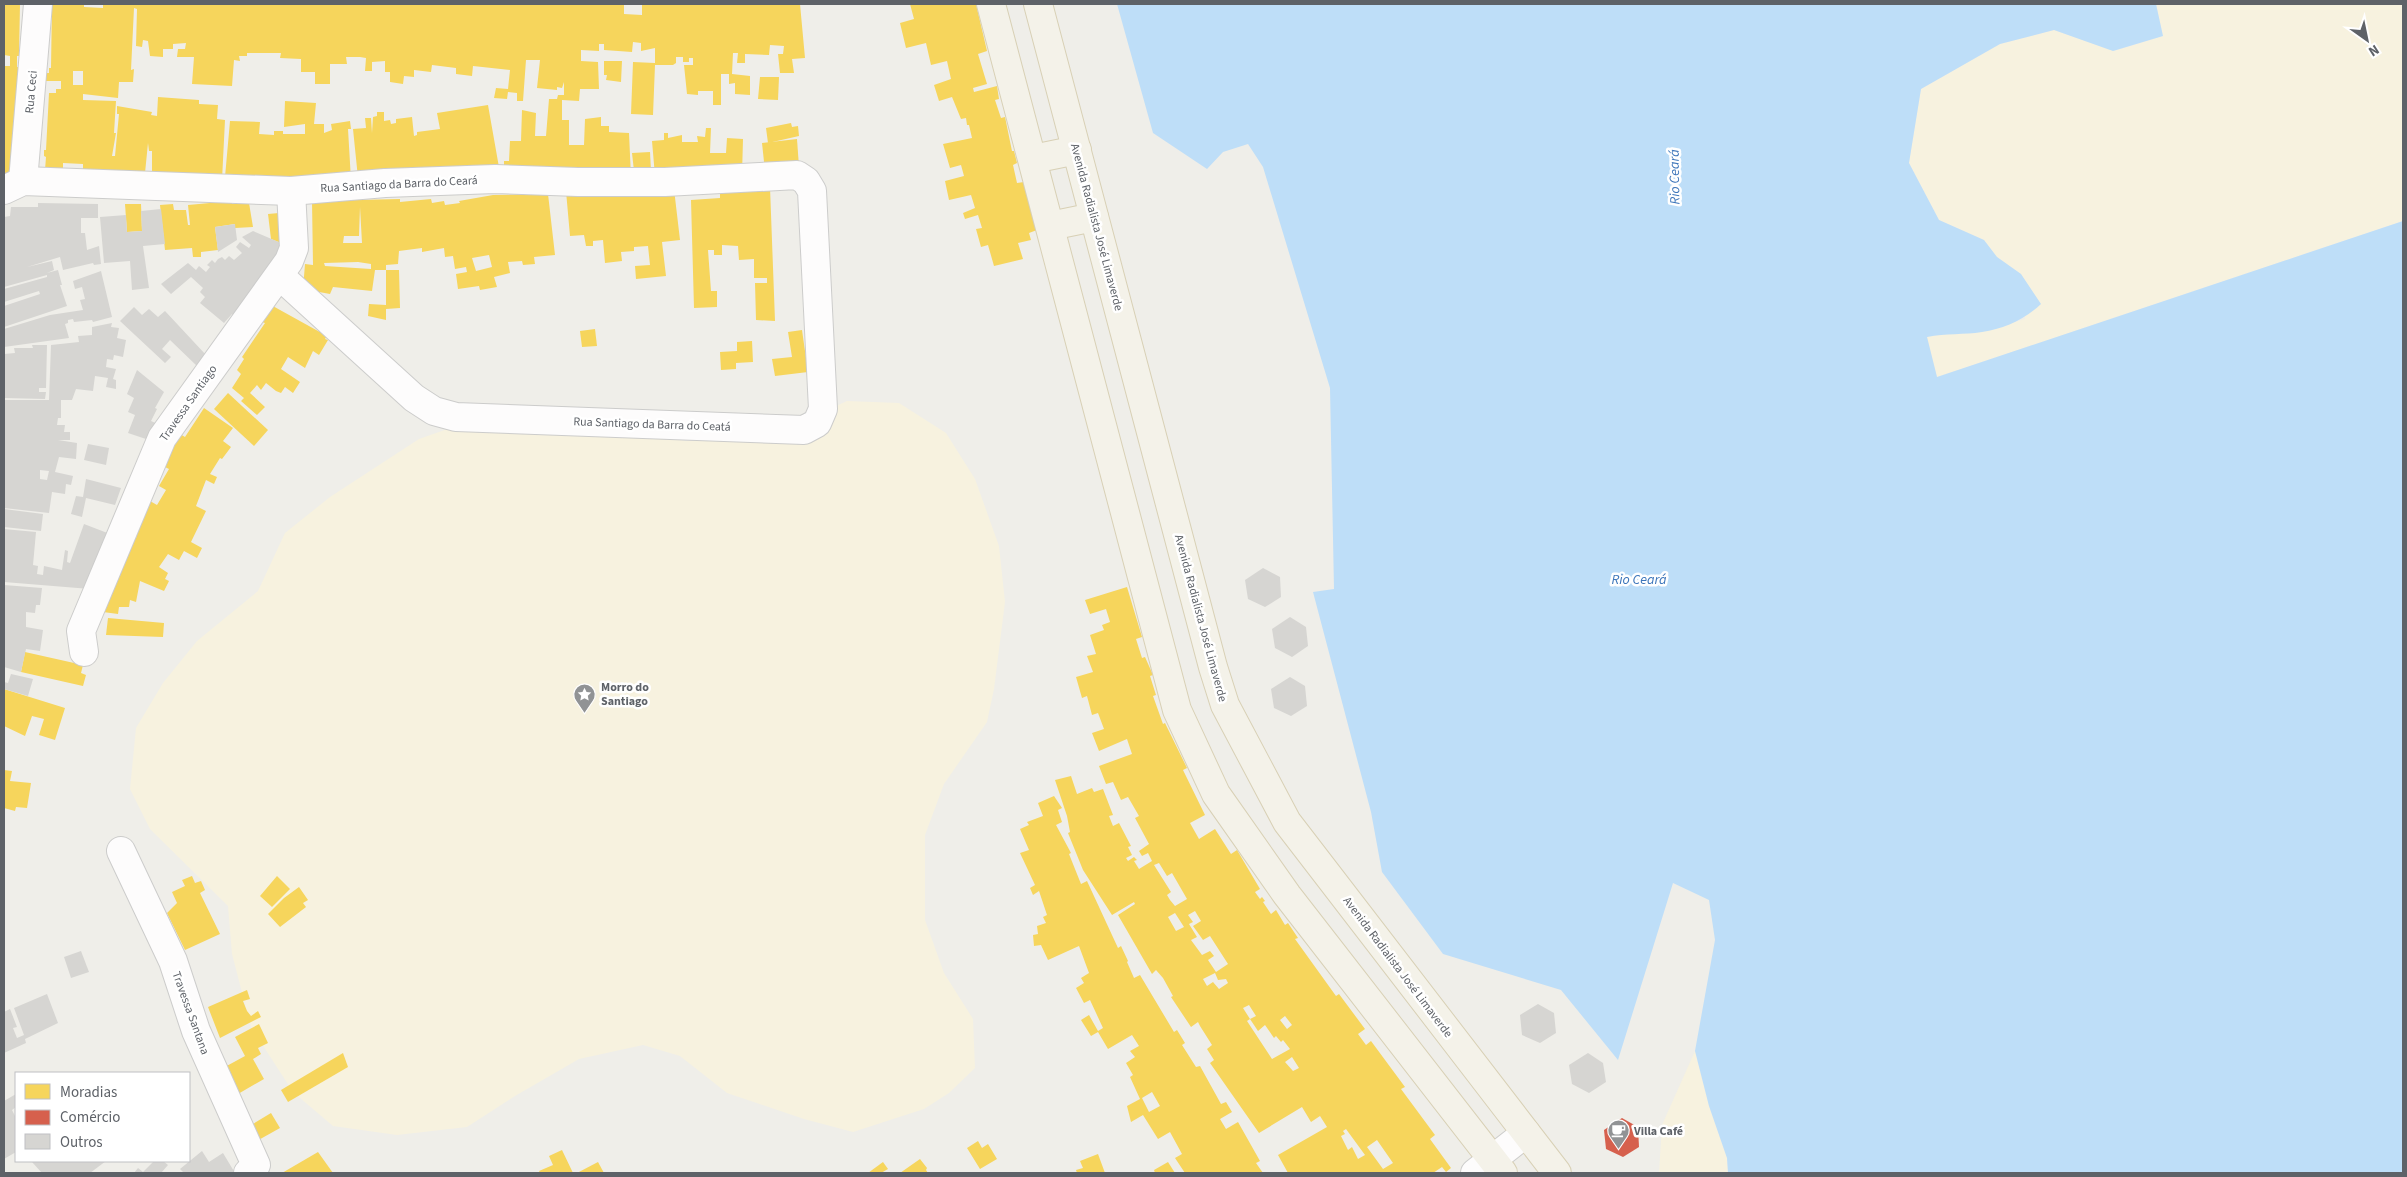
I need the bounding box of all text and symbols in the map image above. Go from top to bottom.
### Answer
north arrow [2342,15,2392,65]
text: N [2364,39,2383,61]
street label: Rua Ceci [21,70,42,114]
street label: Avenida Radialista José Limaverde [1066,142,1127,313]
water label: Rio Ceará [1665,149,1685,205]
street label: Rua Santiago da Barra do Ceará [320,172,478,197]
street label: Travessa Santiago [156,361,221,445]
street label: Rua Santiago da Barra do Ceatá [573,413,731,436]
street label: Avenida Radialista José Limaverde [1170,533,1231,704]
water label: Rio Ceará [1611,570,1667,590]
place label: Morro do Santiago [601,679,649,710]
place icon: Morro do Santiago [573,682,597,713]
street label: Avenida Radialista José Limaverde [1339,893,1456,1041]
street label: Travessa Santana [168,969,213,1057]
legend [15,1072,190,1162]
text: Moradias [60,1082,117,1103]
text: Comércio [60,1107,120,1128]
cafe icon: Villa Café [1606,1119,1630,1150]
place label: Villa Café [1633,1123,1683,1140]
text: Outros [60,1132,103,1153]

